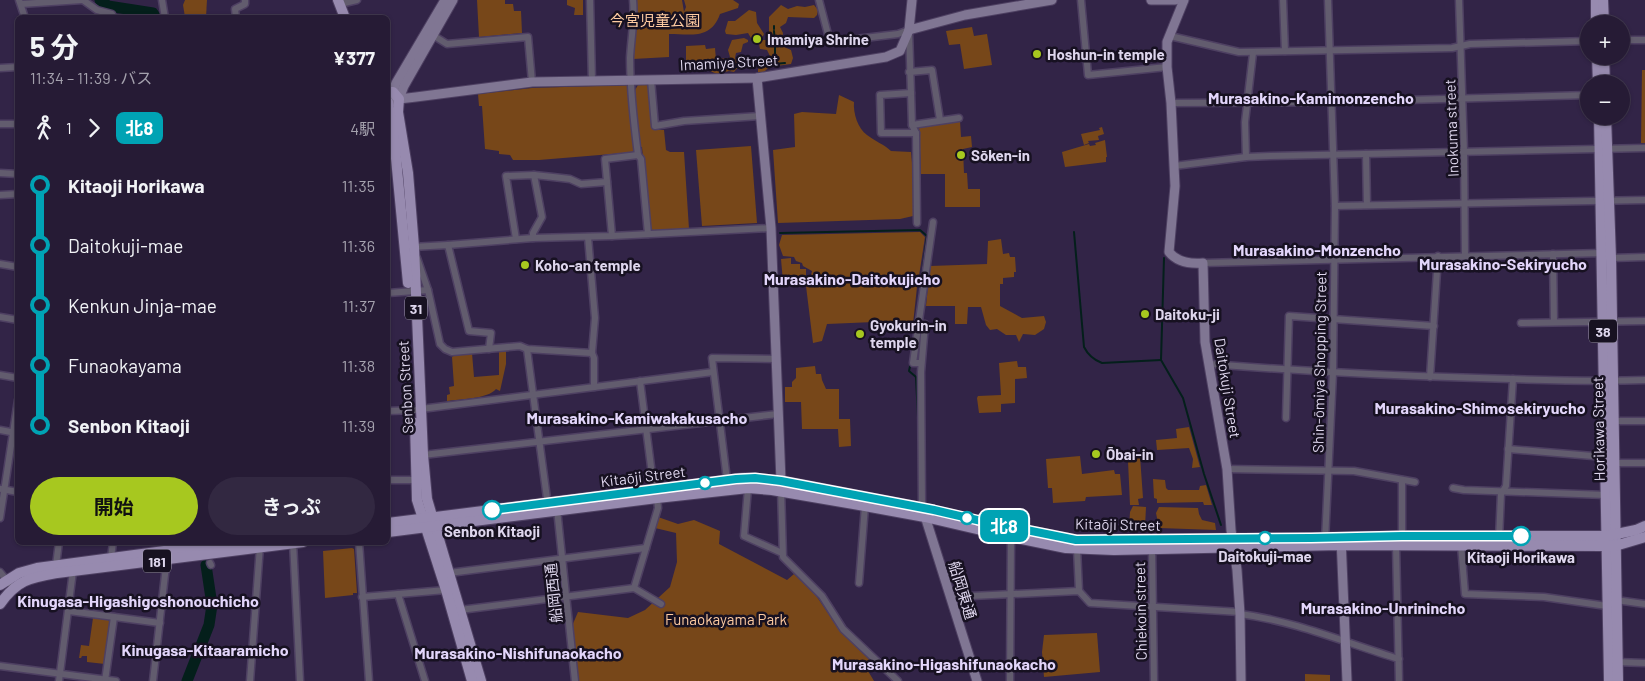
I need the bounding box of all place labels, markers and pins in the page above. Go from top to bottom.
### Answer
place label: Imamiya Shrine [767,30,869,48]
marker: Imamiya Shrine [751,33,763,45]
place label: Hoshun-in temple [1047,45,1165,63]
marker: Hoshun-in temple [1031,48,1043,60]
place label: Sōken-in [971,146,1030,164]
marker: Sōken-in [955,149,967,161]
place label: Koho-an temple [535,256,641,274]
marker: Koho-an temple [519,259,531,271]
place label: Daitoku-ji [1155,305,1220,323]
marker: Daitoku-ji [1139,308,1151,320]
place label: Gyokurin-in temple [870,316,947,351]
marker: Gyokurin-in temple [854,328,866,340]
place label: Ōbai-in [1106,445,1154,463]
marker: Ōbai-in [1090,448,1102,460]
unlabelled marker [698,476,712,490]
marker: Senbon Kitaoji [482,500,502,520]
unlabelled marker [960,511,974,525]
place label: Senbon Kitaoji [444,522,540,540]
marker: Kitaoji Horikawa [1511,526,1531,546]
marker: Daitokuji-mae [1258,531,1272,545]
place label: Daitokuji-mae [1218,547,1312,565]
place label: Kitaoji Horikawa [1467,548,1575,566]

